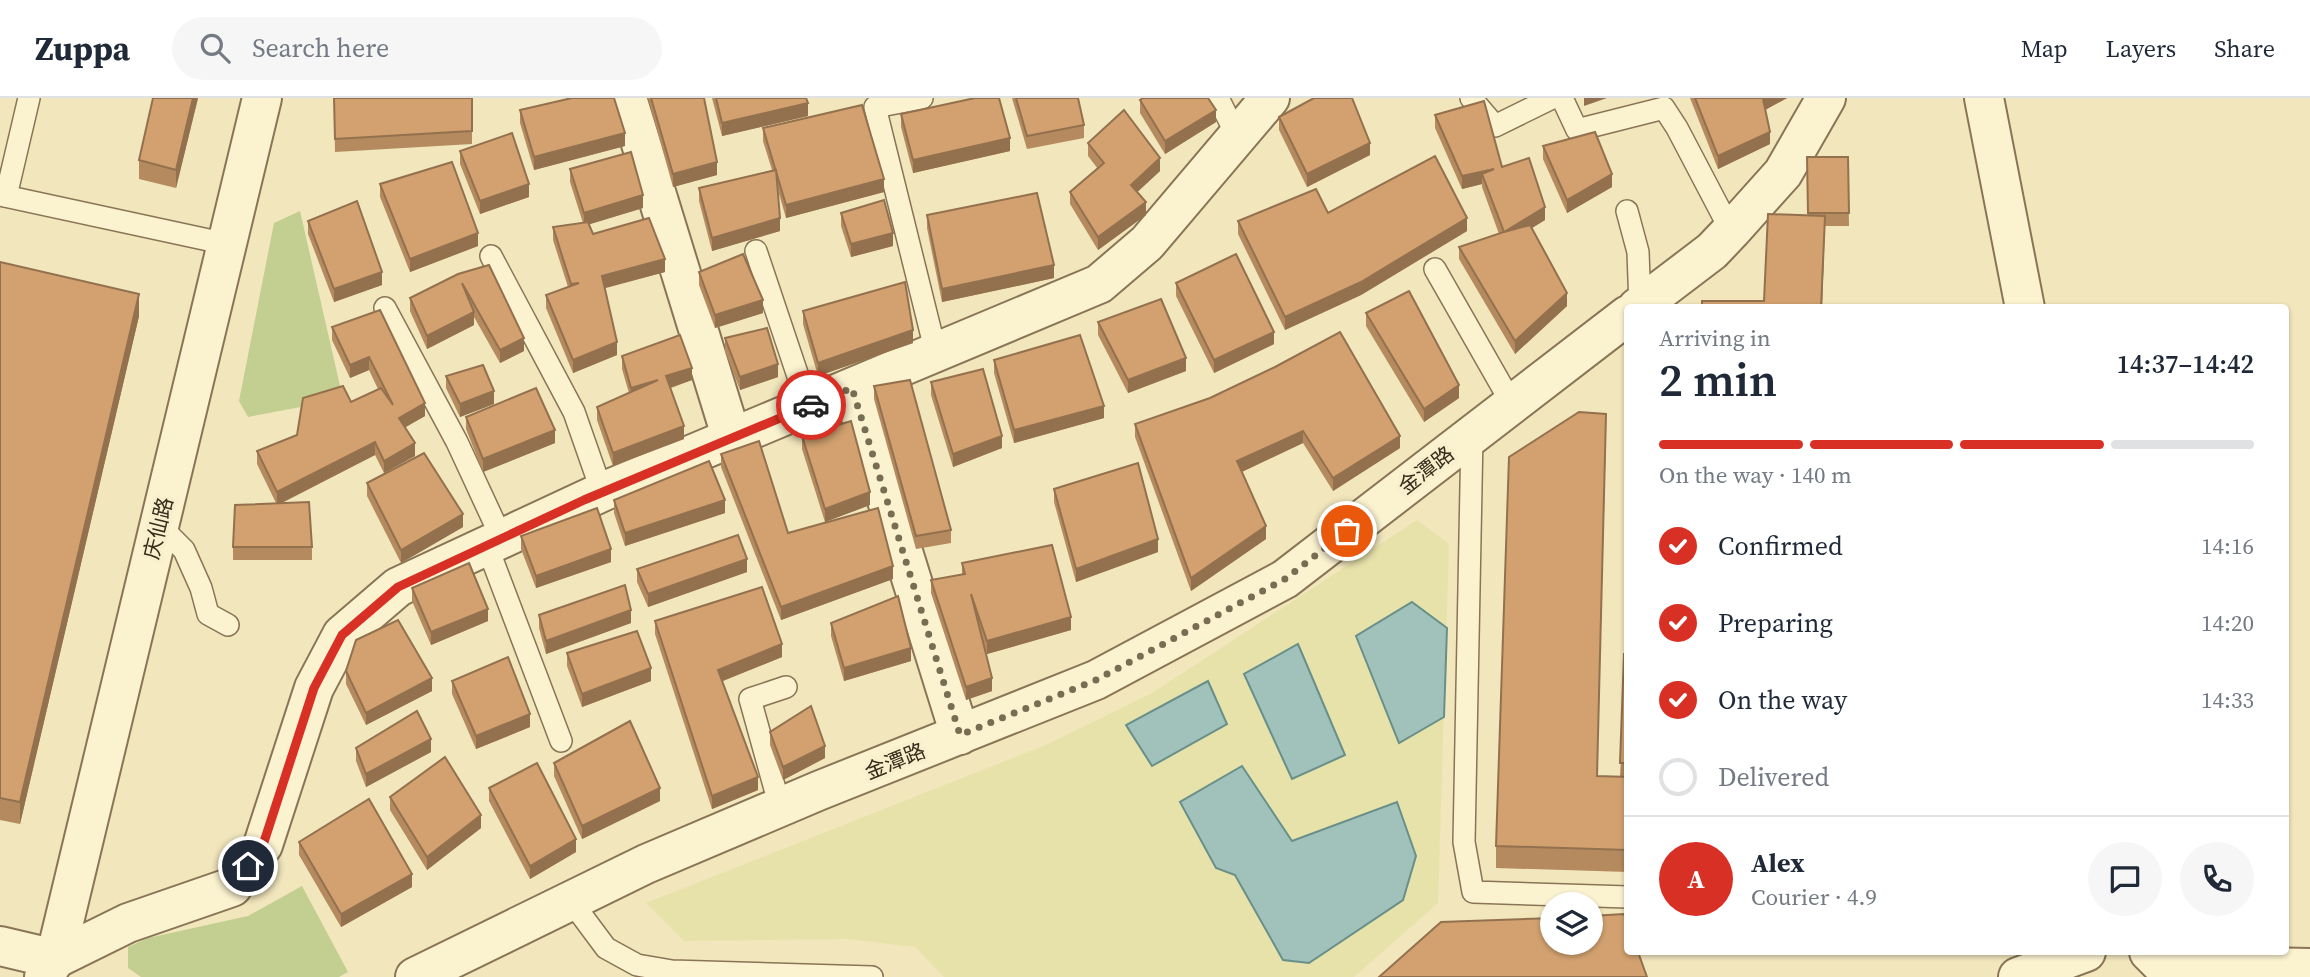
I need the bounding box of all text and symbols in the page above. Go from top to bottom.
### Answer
search box [172,17,662,80]
text: Zuppa [35,26,130,71]
icon: search [196,29,234,67]
text: Search here [252,30,389,66]
text: Map [2021,32,2068,65]
text: Layers [2106,32,2176,65]
text: Share [2214,32,2275,65]
text: Arriving in [1659,322,1771,354]
text: 14:37–14:42 [2117,346,2254,382]
text: 2 min [1659,348,1777,411]
courier [776,370,846,440]
icon: car [792,386,830,424]
street label: 金潭路 [1392,439,1460,501]
text: On the way · 140 m [1659,459,1852,491]
street label: 庆仙路 [136,494,180,562]
pin [1317,501,1377,561]
icon: bag [1328,512,1366,550]
icon: check [1659,527,1697,565]
text: Confirmed [1718,528,1843,564]
text: 14:16 [2201,530,2254,562]
icon: check [1659,604,1697,642]
text: Preparing [1718,605,1833,641]
text: 14:20 [2201,607,2254,639]
icon: check [1659,681,1697,719]
text: On the way [1718,682,1847,718]
text: 14:33 [2201,684,2254,716]
street label: 金潭路 [860,736,930,786]
text: Delivered [1718,759,1829,795]
pin [218,836,278,896]
button: chat [2088,842,2162,916]
button: phone [2180,842,2254,916]
text: Alex [1751,845,1805,881]
icon: home [229,847,267,885]
text: A [1687,861,1705,897]
text: Courier · 4.9 [1751,881,1877,913]
map controls [1540,892,1603,955]
button: layers [1540,892,1603,955]

